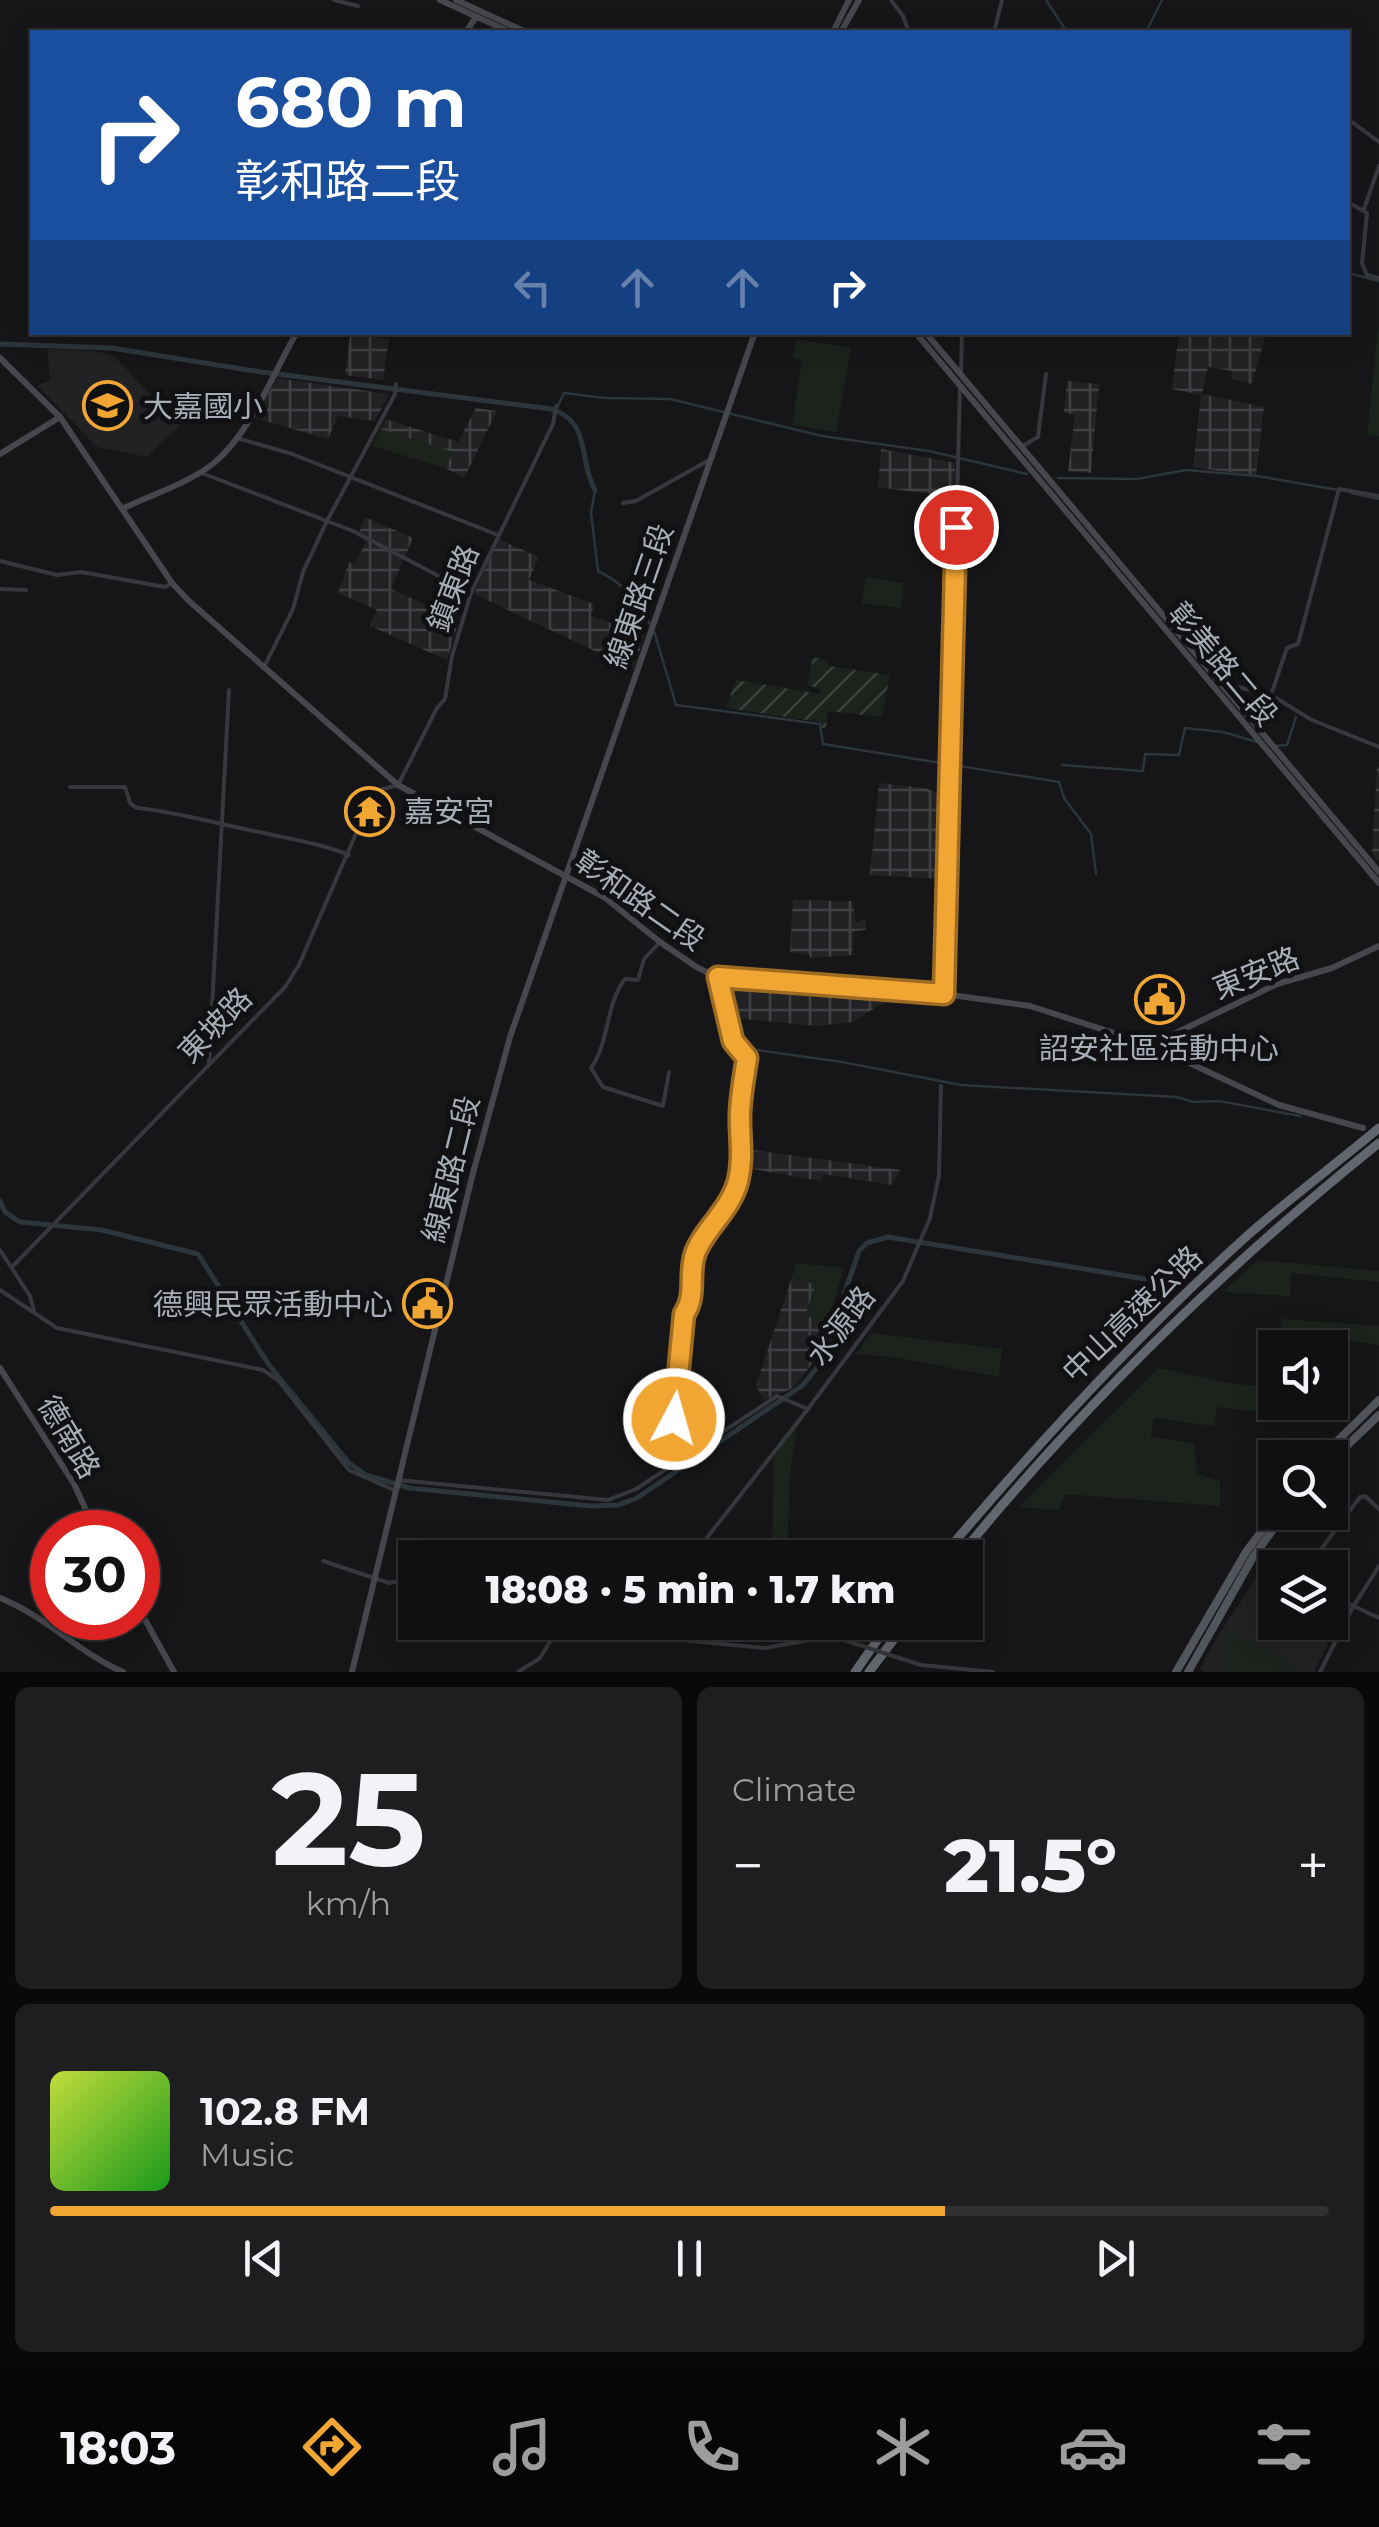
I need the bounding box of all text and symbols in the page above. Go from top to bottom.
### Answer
text: 680 m [235,59,467,145]
icon: right [70,70,200,200]
text: 彰和路二段 [235,153,460,208]
icon: left [505,260,560,315]
icon: ahead [610,260,665,315]
icon: ahead [715,260,770,315]
icon: right [820,260,875,315]
school or university icon: 大嘉國小 [82,380,134,432]
place label: 大嘉國小 [143,388,263,425]
pin [914,485,999,570]
icon: arrive [929,500,984,555]
street label: 線東路三段 [597,519,681,673]
street label: 鎮東路 [420,539,486,637]
street label: 彰美路二段 [1161,595,1285,733]
temple icon: 嘉安宮 [343,785,395,837]
place label: 嘉安宮 [404,793,494,830]
street label: 彰和路二段 [568,842,712,958]
street label: 東安路 [1207,939,1305,1007]
public building icon: 詔安社區活動中心 [1133,973,1185,1025]
street label: 東坡路 [170,980,260,1070]
place label: 詔安社區活動中心 [1039,1030,1279,1067]
street label: 線東路二段 [415,1092,487,1246]
street label: 中山高速公路 [1054,1238,1210,1390]
public building icon: 德興民眾活動中心 [402,1278,454,1330]
street label: 水源路 [799,1279,883,1373]
place label: 德興民眾活動中心 [153,1286,393,1323]
map controls [1258,1330,1348,1640]
button: sound [1258,1330,1348,1420]
position arrow [622,1367,726,1471]
street label: 德南路 [30,1389,108,1485]
button: search [1258,1440,1348,1530]
speed limit sign: 30 [30,1510,160,1640]
button: layers [1258,1550,1348,1640]
text: 18:08 · 5 min · 1.7 km [486,1566,895,1613]
text: 25 [271,1739,426,1898]
text: Climate [732,1770,856,1809]
text: 21.5° [944,1819,1117,1911]
text: − [732,1832,764,1899]
text: + [1297,1832,1329,1899]
text: km/h [306,1884,391,1923]
text: 102.8 FM [200,2088,370,2135]
text: Music [200,2135,294,2174]
icon: previous [236,2231,291,2286]
icon: pause [662,2231,717,2286]
icon: next [1088,2231,1143,2286]
icon: directions [297,2412,367,2482]
icon: music [487,2412,557,2482]
icon: phone [677,2412,747,2482]
icon: climate [868,2412,938,2482]
icon: car [1058,2412,1128,2482]
icon: filters [1249,2412,1319,2482]
text: 18:03 [60,2420,176,2475]

